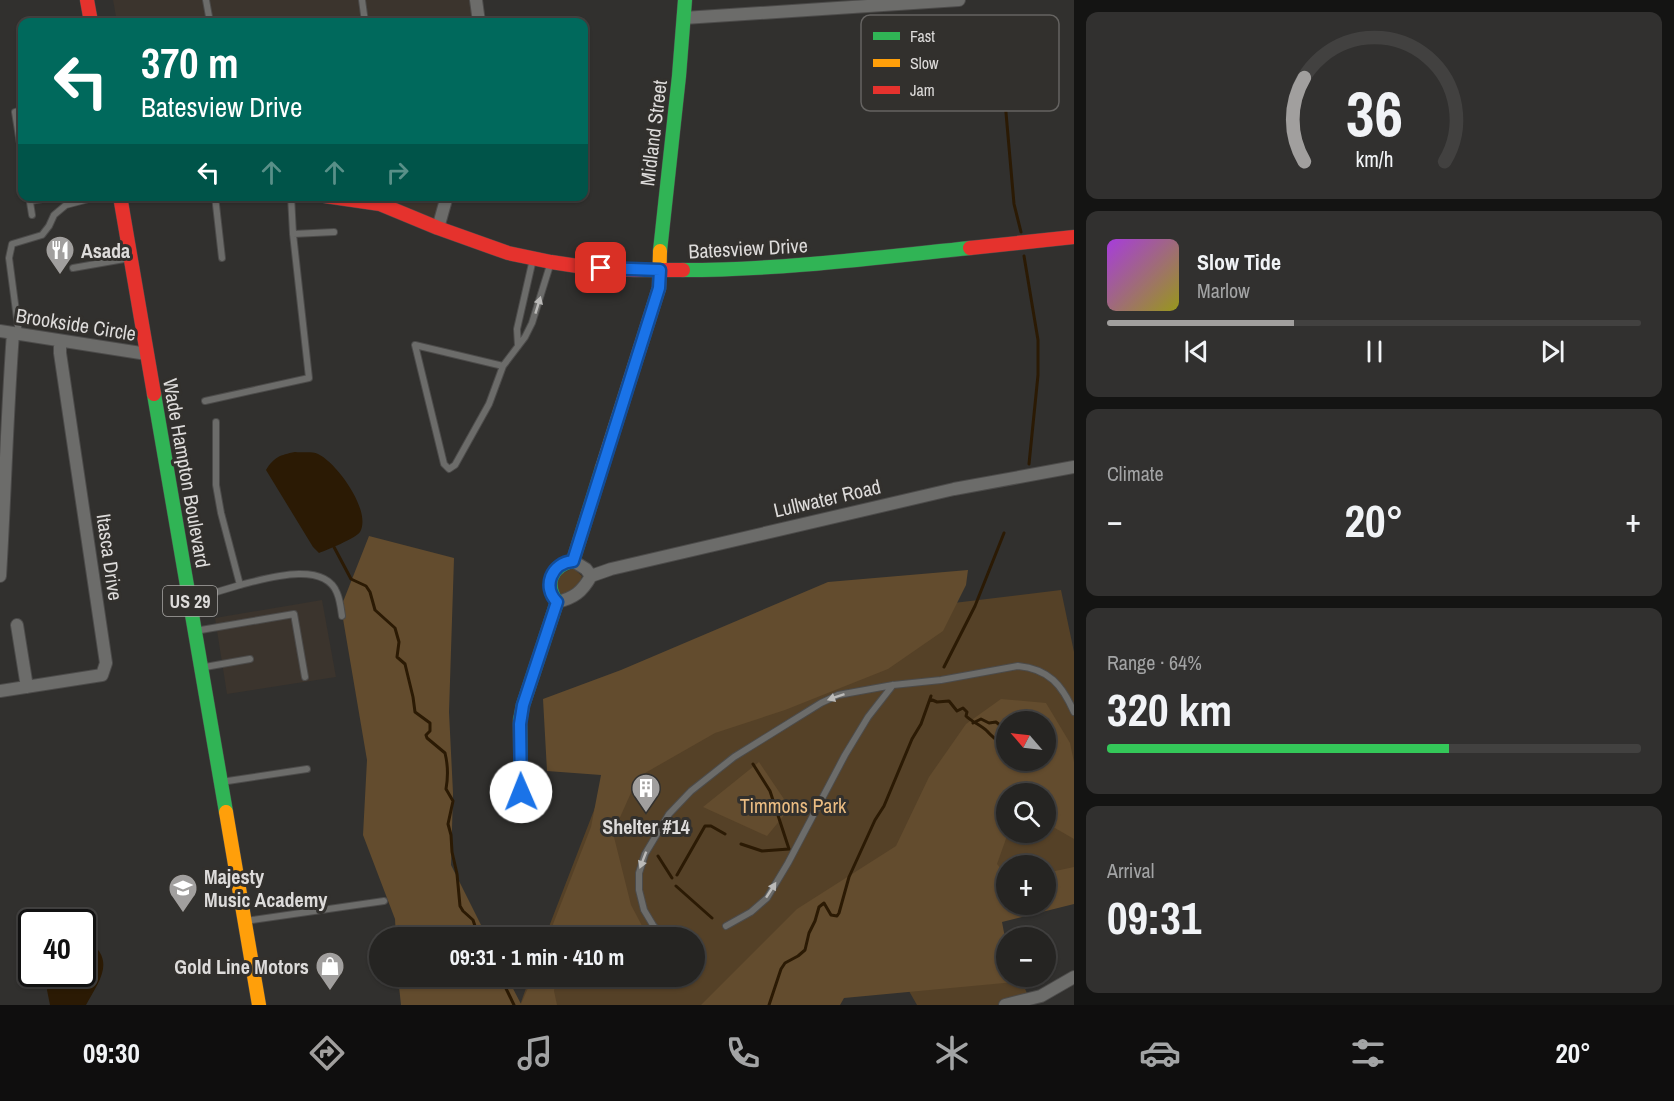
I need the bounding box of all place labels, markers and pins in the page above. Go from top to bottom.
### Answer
restaurant icon: Asada [44,234,76,276]
place label: Asada [81,237,130,264]
pin [575,242,626,293]
building icon: Shelter #14 [630,772,662,814]
place label: Shelter #14 [602,813,690,840]
place label: Majesty Music Academy [204,863,328,913]
school or university icon: Majesty Music Academy [167,872,199,914]
shop icon: Gold Line Motors [314,950,346,992]
place label: Gold Line Motors [174,953,309,980]

